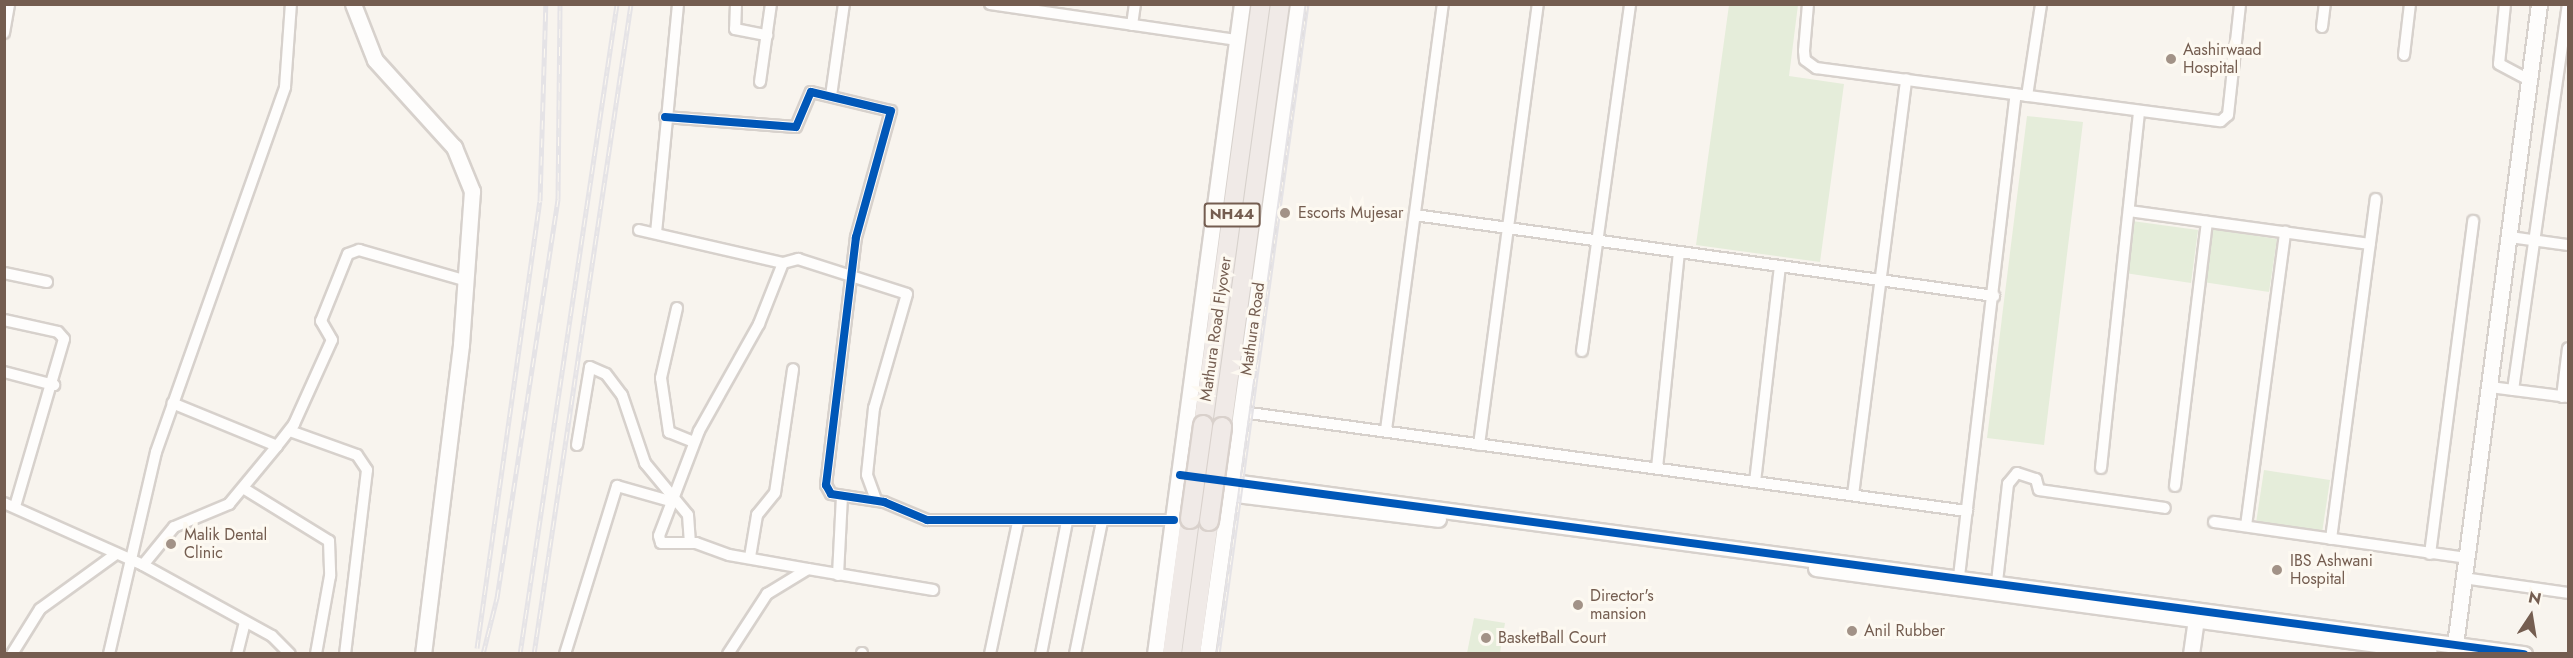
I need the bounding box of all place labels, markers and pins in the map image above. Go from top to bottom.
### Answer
place label: Aashirwaad Hospital [2183,40,2262,78]
marker: Aashirwaad Hospital [2164,52,2178,66]
place label: Escorts Mujesar [1298,203,1403,223]
marker: Escorts Mujesar [1276,204,1294,222]
place label: Malik Dental Clinic [184,525,267,563]
marker: Malik Dental Clinic [162,535,180,553]
place label: IBS Ashwani Hospital [2290,551,2373,589]
marker: IBS Ashwani Hospital [2268,561,2286,579]
place label: Director's mansion [1590,586,1654,624]
marker: Director's mansion [1571,598,1585,612]
place label: Anil Rubber [1864,621,1945,641]
marker: Anil Rubber [1845,624,1859,638]
place label: BasketBall Court [1498,628,1606,648]
marker: BasketBall Court [1479,631,1493,645]

